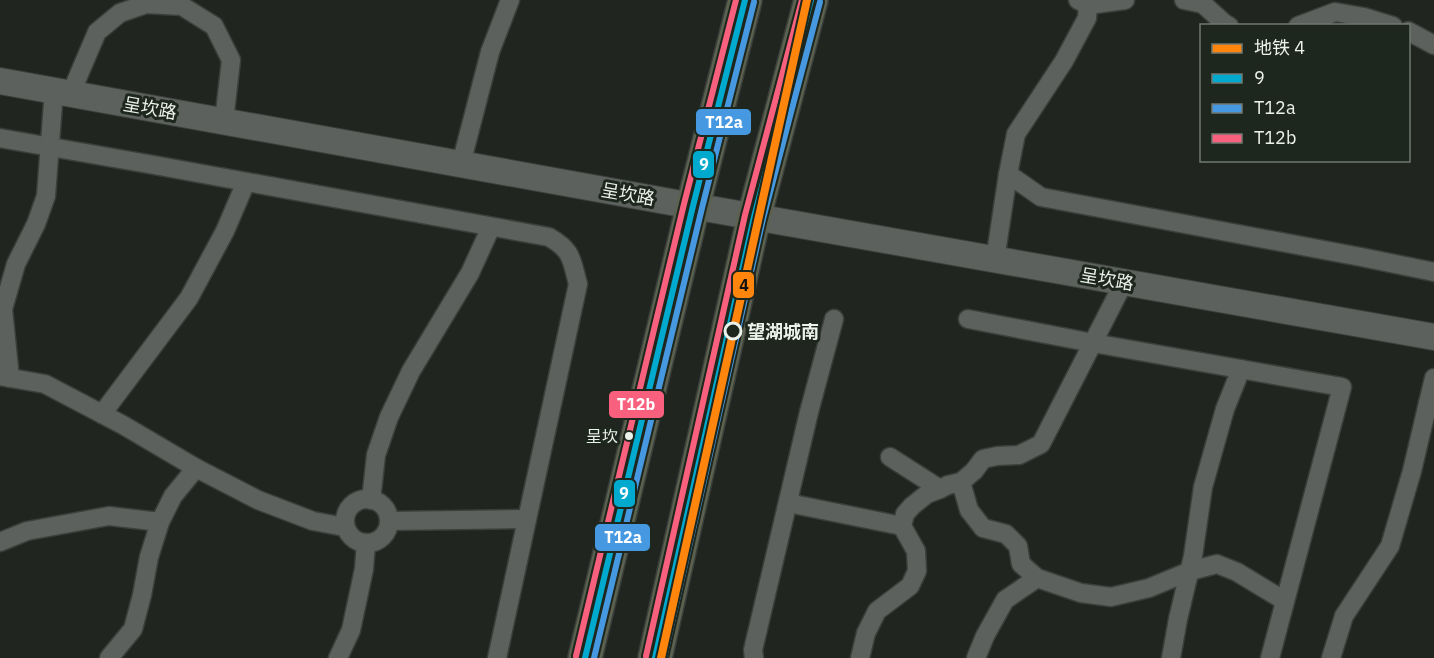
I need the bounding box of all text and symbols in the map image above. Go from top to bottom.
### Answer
legend [1200,24,1410,162]
text: 地铁 4 [1254,36,1305,59]
text: 9 [1254,66,1265,89]
street label: 呈坎路 [121,92,179,124]
text: T12a [1254,96,1296,119]
line badge: T12a [695,108,752,136]
text: T12a [705,112,743,132]
text: T12b [1254,126,1296,149]
line badge: 9 [692,150,715,179]
text: 9 [699,154,709,174]
street label: 呈坎路 [599,178,657,210]
street label: 呈坎路 [1078,263,1136,295]
line badge: 4 [732,271,755,299]
text: 4 [739,275,749,295]
place label: 望湖城南 [747,320,819,343]
marker: 望湖城南 [724,322,742,340]
line badge: T12b [608,390,665,419]
text: T12b [617,394,655,414]
place label: 呈坎 [586,426,618,446]
marker: 呈坎 [623,430,635,442]
line badge: 9 [613,479,636,508]
text: 9 [619,483,629,503]
line badge: T12a [594,523,651,552]
text: T12a [604,527,642,547]

